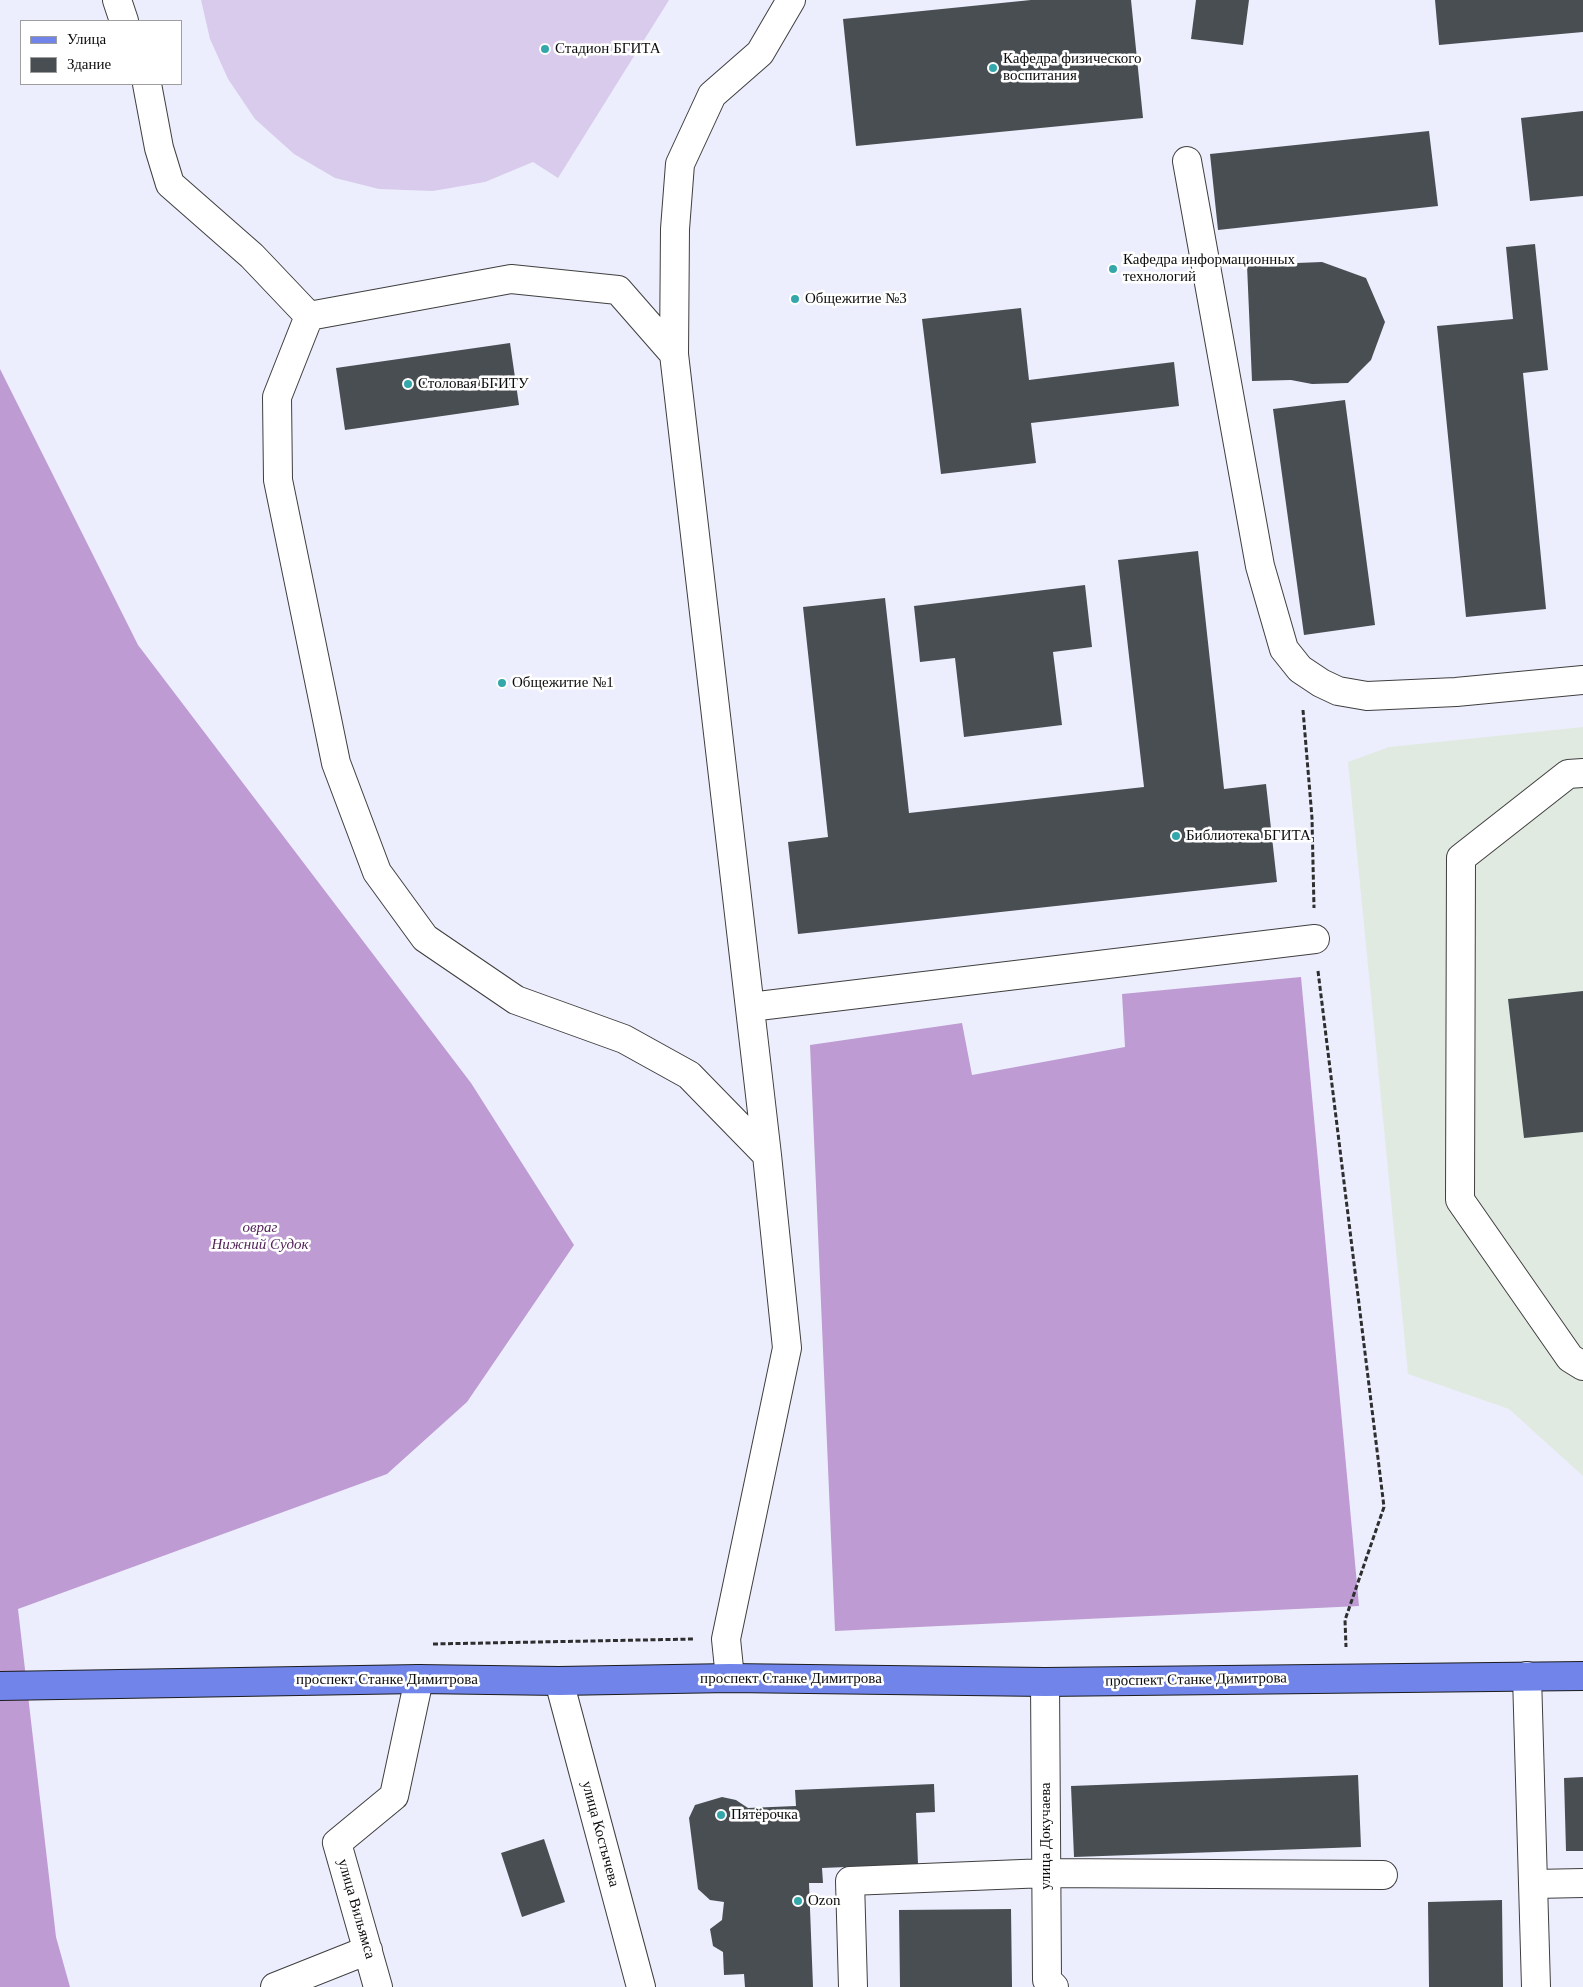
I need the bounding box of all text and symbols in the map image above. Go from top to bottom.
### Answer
legend [20,20,182,85]
text: Улица [67,31,106,47]
place label: Стадион БГИТА [555,40,661,58]
marker: Стадион БГИТА [539,43,551,55]
place label: Кафедра физического воспитания [1003,50,1141,85]
text: Здание [67,56,111,72]
marker: Кафедра физического воспитания [987,62,999,74]
place label: Кафедра информационных технологий [1123,251,1295,286]
marker: Кафедра информационных технологий [1107,263,1119,275]
place label: Общежитие №3 [805,290,907,308]
marker: Общежитие №3 [789,293,801,305]
place label: Столовая БГИТУ [418,375,529,393]
marker: Столовая БГИТУ [402,378,414,390]
place label: Общежитие №1 [512,674,614,692]
marker: Общежитие №1 [496,677,508,689]
place label: Библиотека БГИТА [1186,827,1311,845]
marker: Библиотека БГИТА [1170,830,1182,842]
park label: овраг Нижний Судок [211,1219,309,1254]
street label: проспект Станке Димитрова [1105,1669,1287,1691]
street label: проспект Станке Димитрова [700,1670,882,1688]
street label: проспект Станке Димитрова [296,1671,478,1689]
street label: улица Костычева [577,1779,623,1889]
street label: улица Докучаева [1037,1782,1055,1890]
place label: Пятёрочка [731,1806,798,1824]
marker: Пятёрочка [715,1809,727,1821]
street label: улица Вильямса [333,1857,379,1961]
place label: Ozon [808,1892,840,1910]
marker: Ozon [792,1895,804,1907]

